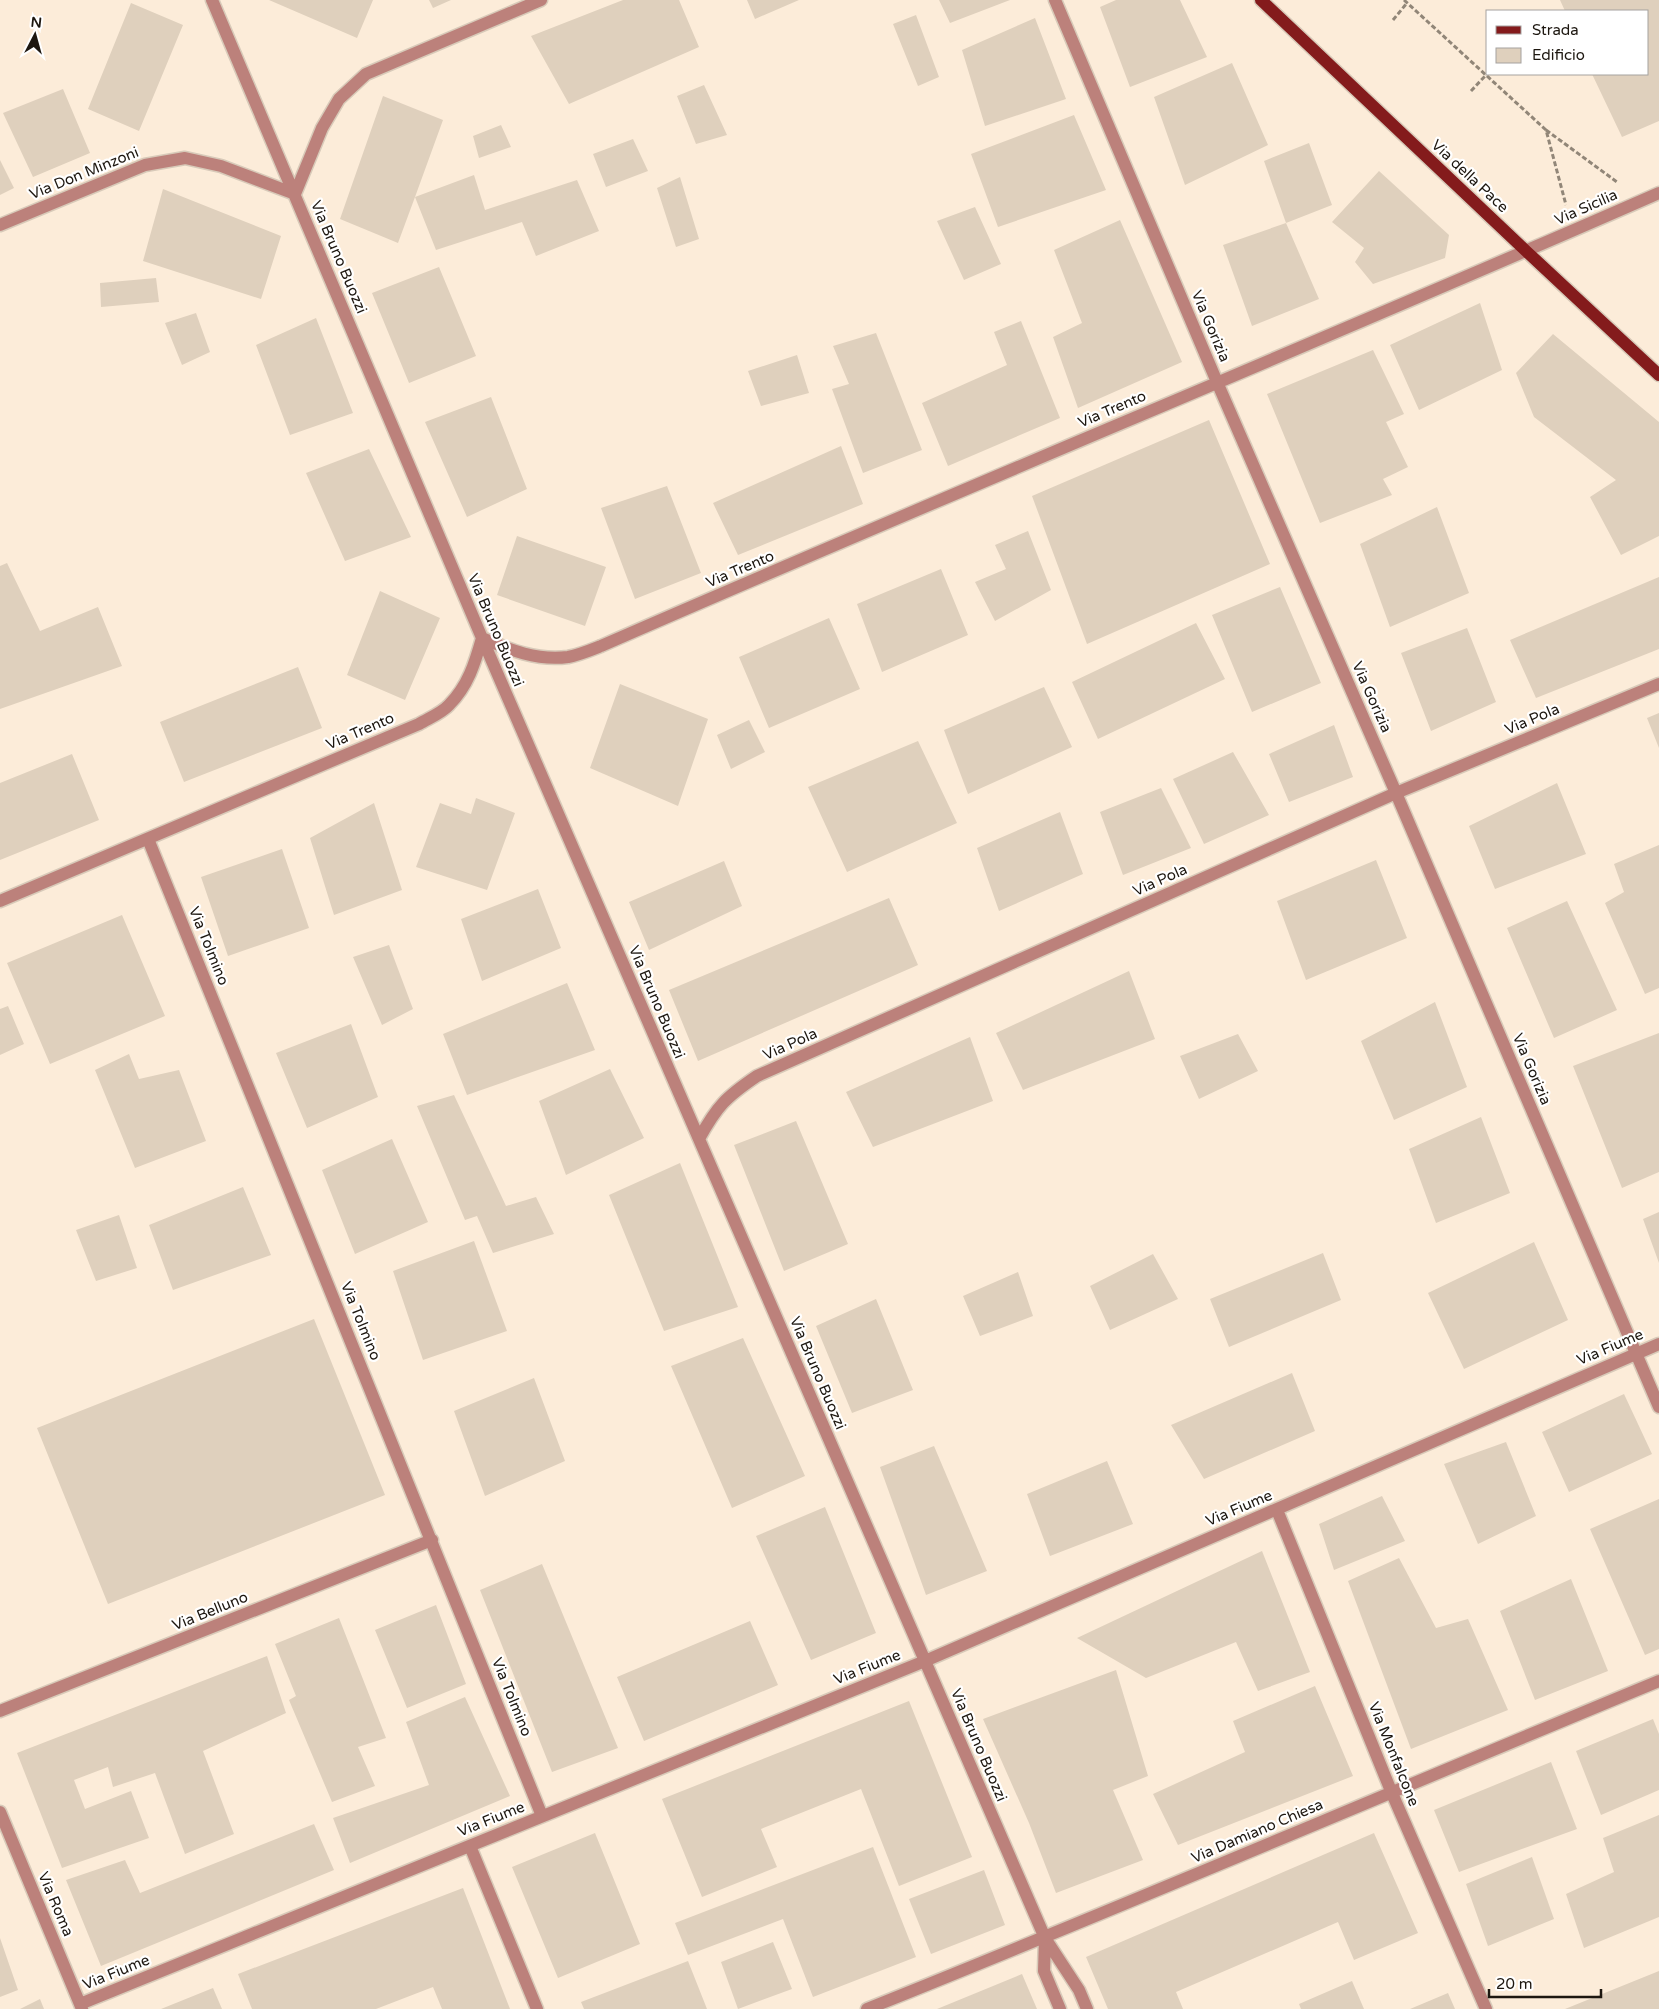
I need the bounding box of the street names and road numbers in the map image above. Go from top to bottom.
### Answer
street label: Via della Pace [1428,136,1512,216]
street label: Via Don Minzoni [27,143,141,203]
street label: Via Sicilia [1552,185,1620,229]
street label: Via Bruno Buozzi [307,198,371,316]
street label: Via Gorizia [1188,288,1234,364]
street label: Via Trento [1075,387,1149,431]
street label: Via Trento [703,547,777,591]
street label: Via Bruno Buozzi [464,571,528,689]
street label: Via Gorizia [1348,659,1396,735]
street label: Via Pola [1502,699,1562,739]
street label: Via Trento [323,709,397,753]
street label: Via Pola [1130,860,1190,900]
street label: Via Tolmino [185,904,233,988]
street label: Via Bruno Buozzi [625,943,689,1061]
street label: Via Pola [760,1024,820,1064]
street label: Via Gorizia [1509,1031,1555,1107]
street label: Via Tolmino [337,1279,385,1363]
street label: Via Bruno Buozzi [786,1314,850,1432]
street label: Via Fiume [1574,1325,1646,1369]
street label: Via Fiume [1203,1486,1275,1530]
street label: Via Belluno [170,1588,250,1634]
street label: Via Fiume [831,1645,903,1689]
street label: Via Tolmino [488,1655,536,1739]
street label: Via Bruno Buozzi [947,1686,1011,1804]
street label: Via Monfalcone [1365,1699,1423,1809]
street label: Via Damiano Chiesa [1188,1795,1326,1867]
street label: Via Fiume [455,1797,527,1841]
street label: Via Roma [34,1869,78,1939]
street label: Via Fiume [80,1950,152,1994]

